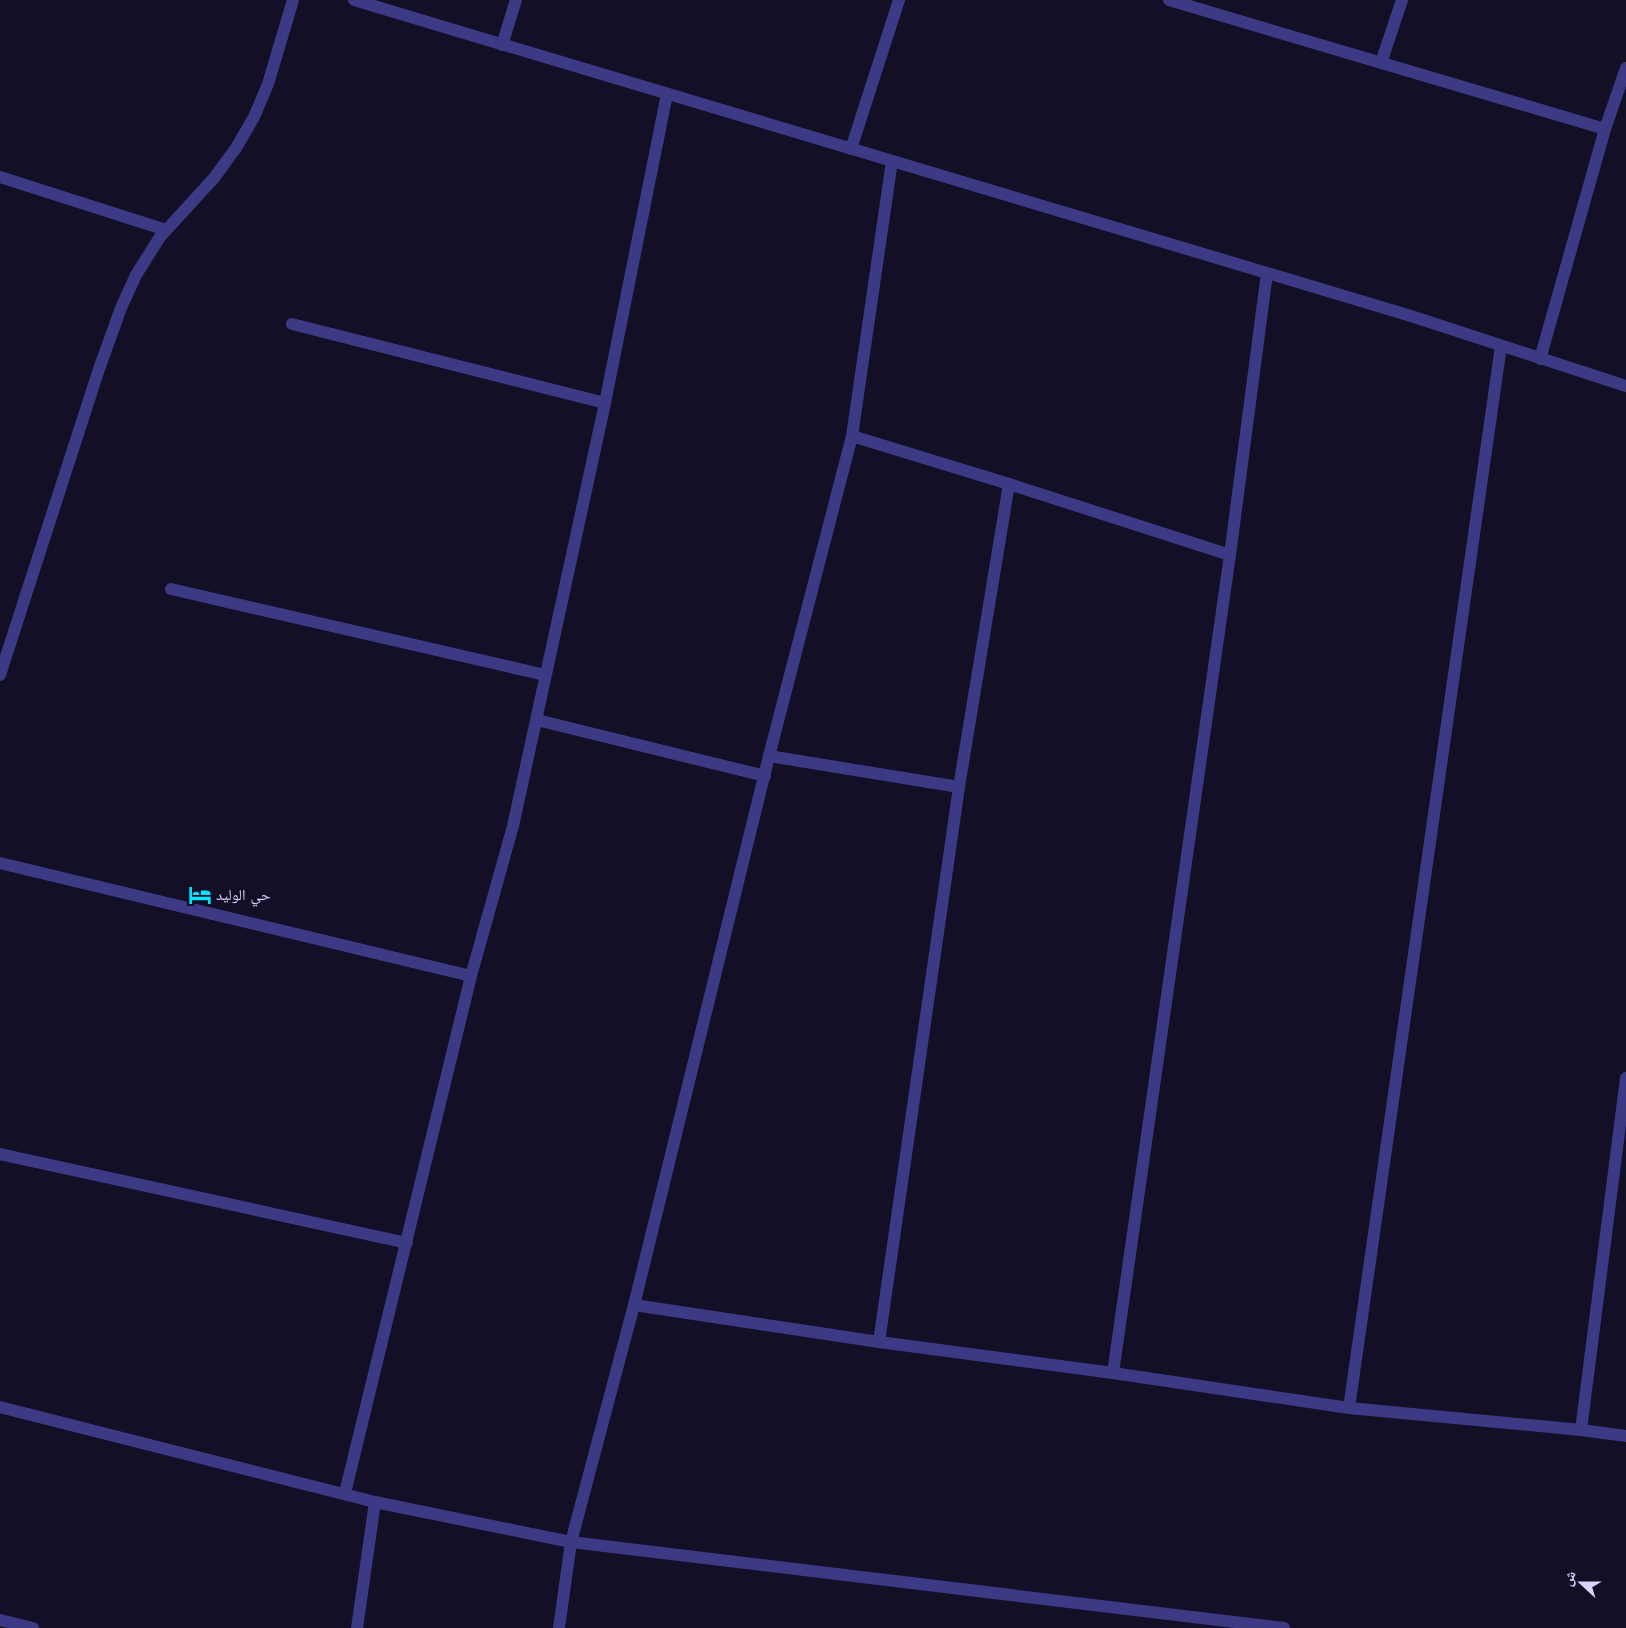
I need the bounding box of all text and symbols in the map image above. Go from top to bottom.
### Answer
hotel icon: حي الوليد [187,882,213,908]
place label: حي الوليد [216,886,271,907]
north arrow [1556,1558,1606,1608]
text: ش [1559,1568,1580,1589]

